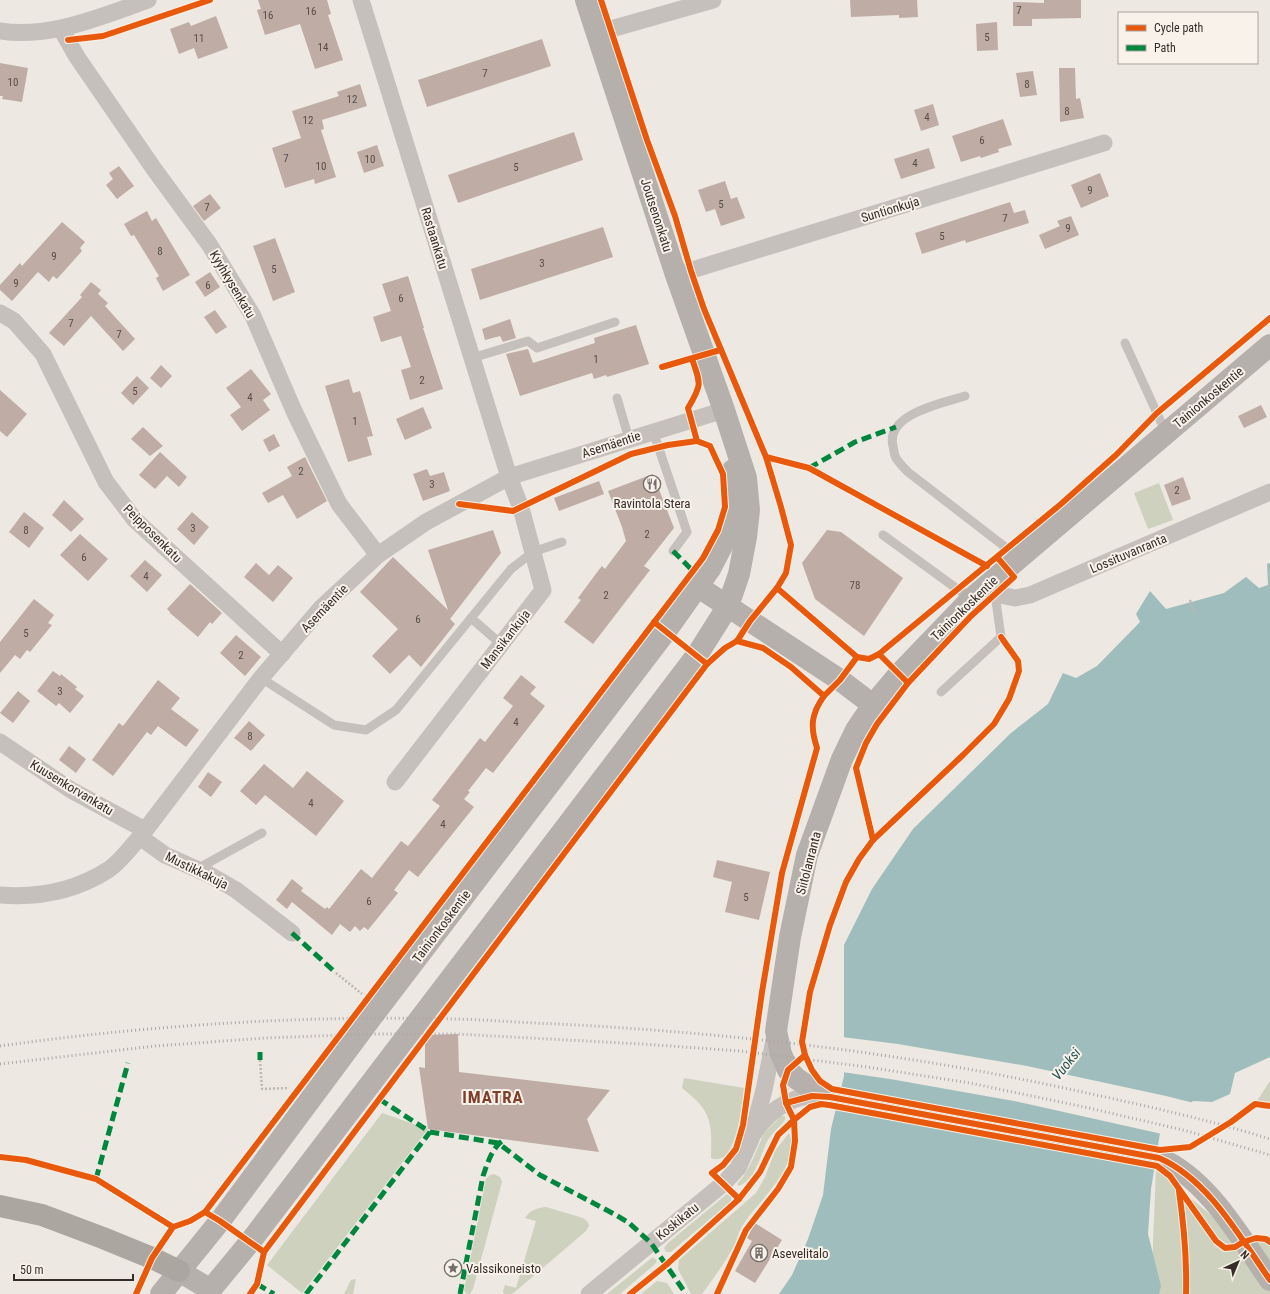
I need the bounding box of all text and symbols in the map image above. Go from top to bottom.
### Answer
house number: 7 [1016,4,1022,17]
house number: 16 [306,5,316,18]
house number: 16 [263,9,273,22]
legend [1118,12,1258,64]
text: Cycle path [1154,21,1204,35]
house number: 5 [984,31,990,44]
house number: 11 [194,32,204,45]
house number: 14 [318,41,329,54]
text: Path [1154,41,1176,55]
house number: 7 [482,67,488,80]
house number: 10 [8,76,18,89]
house number: 8 [1024,78,1030,91]
house number: 12 [347,93,357,106]
house number: 8 [1064,105,1070,118]
house number: 4 [924,111,930,124]
house number: 12 [303,114,313,127]
house number: 6 [979,134,985,147]
house number: 7 [283,152,289,165]
house number: 10 [365,153,375,166]
house number: 4 [912,157,918,170]
house number: 10 [316,160,326,173]
house number: 5 [513,161,519,174]
street label: Joutsenonkatu [638,177,675,254]
house number: 9 [1087,184,1093,197]
street label: Suntionkuja [859,193,921,225]
house number: 5 [718,198,724,211]
house number: 7 [204,201,210,214]
street label: Rastaankatu [418,205,451,271]
house number: 7 [1002,212,1008,225]
house number: 9 [1065,222,1071,235]
house number: 5 [939,230,945,243]
house number: 8 [157,245,163,258]
street label: Kyyhkysenkatu [207,248,259,321]
house number: 9 [51,250,57,263]
house number: 3 [539,257,545,270]
house number: 5 [271,263,277,276]
house number: 9 [13,277,19,290]
house number: 6 [205,279,211,292]
house number: 6 [398,292,404,305]
house number: 7 [68,317,74,330]
house number: 7 [116,328,122,341]
house number: 1 [593,353,599,366]
street label: Tainionkoskentie [1170,364,1246,431]
house number: 2 [419,374,425,387]
house number: 5 [132,385,138,398]
house number: 4 [247,391,253,404]
house number: 1 [352,415,358,428]
street label: Asemäentie [580,428,642,461]
house number: 2 [298,465,304,478]
restaurant icon: Ravintola Stera [642,474,662,494]
house number: 3 [429,478,435,491]
house number: 2 [1174,484,1180,497]
place label: Ravintola Stera [614,496,690,511]
street label: Peipposenkatu [120,501,185,566]
house number: 3 [190,522,196,535]
house number: 8 [23,524,29,537]
house number: 2 [644,528,650,541]
street label: Lossituvanranta [1088,531,1169,576]
house number: 6 [81,551,87,564]
house number: 4 [143,570,149,583]
street label: Tainionkoskentie [928,573,1001,644]
house number: 78 [850,579,860,592]
street label: Asemäentie [298,581,351,635]
house number: 2 [603,589,609,602]
street label: Mansikankuja [478,607,533,672]
house number: 6 [415,613,421,626]
house number: 5 [23,627,29,640]
house number: 2 [238,649,244,662]
house number: 3 [57,685,63,698]
house number: 4 [513,716,519,729]
house number: 8 [247,730,253,743]
street label: Kuusenkorvankatu [27,757,116,818]
house number: 4 [308,797,314,810]
house number: 4 [440,818,446,831]
street label: Siitolanranta [793,830,824,896]
street label: Mustikkakuja [163,849,231,892]
street label: Tainionkoskentie [409,887,473,965]
house number: 5 [743,891,749,904]
house number: 6 [366,895,372,908]
water label: Vuoksi [1048,1044,1084,1083]
district label: IMATRA [462,1087,524,1107]
street label: Koskikatu [653,1200,702,1243]
north arrow [1218,1242,1258,1282]
building icon: Asevelitalo [749,1243,769,1263]
place label: Asevelitalo [772,1246,829,1261]
text: N [1238,1248,1252,1262]
scale bar [14,1256,133,1282]
place icon: Valssikoneisto [443,1258,463,1278]
place label: Valssikoneisto [466,1261,541,1276]
text: 50 m [20,1263,44,1277]

